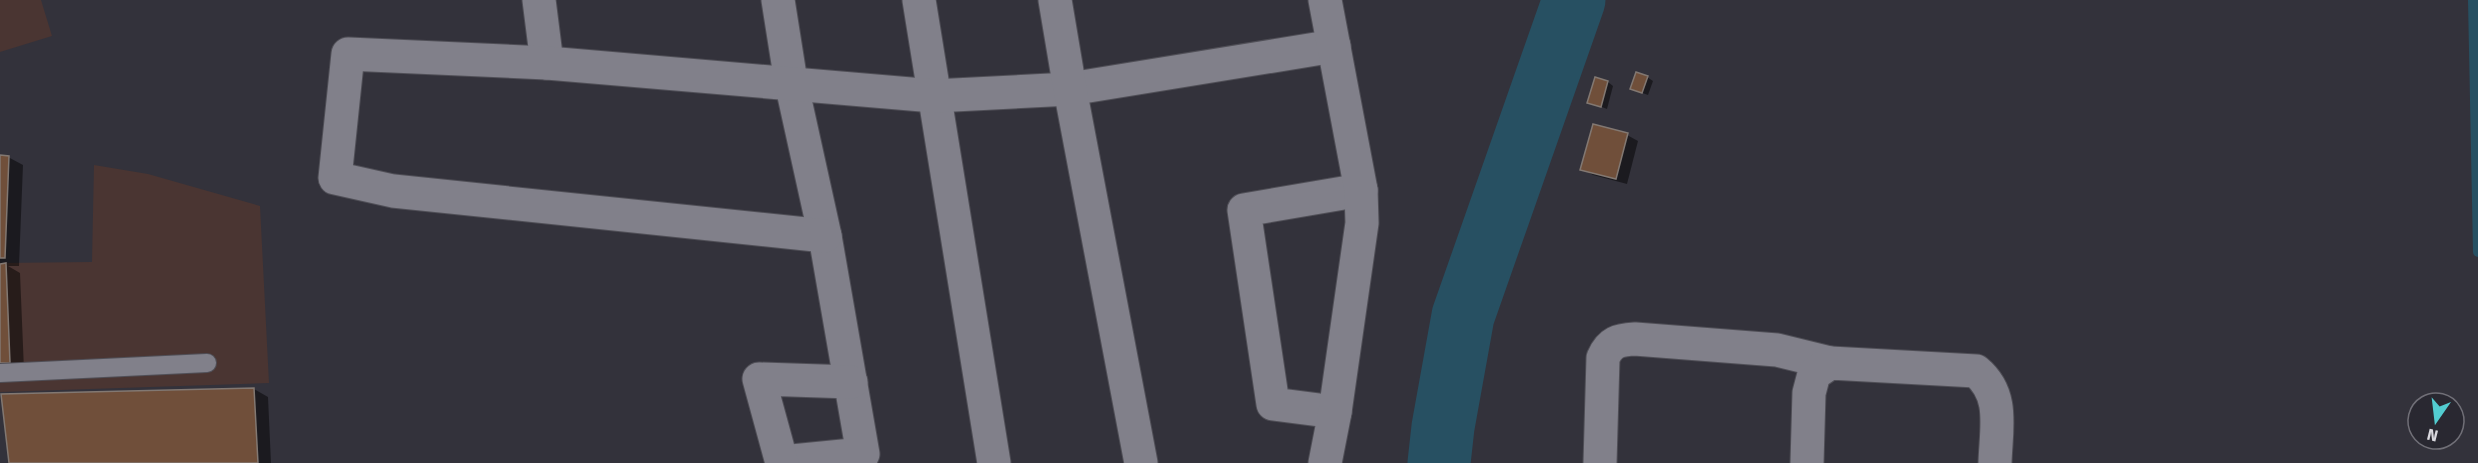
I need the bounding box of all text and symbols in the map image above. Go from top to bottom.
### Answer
north arrow [2406,391,2466,451]
text: N [2425,425,2440,446]

